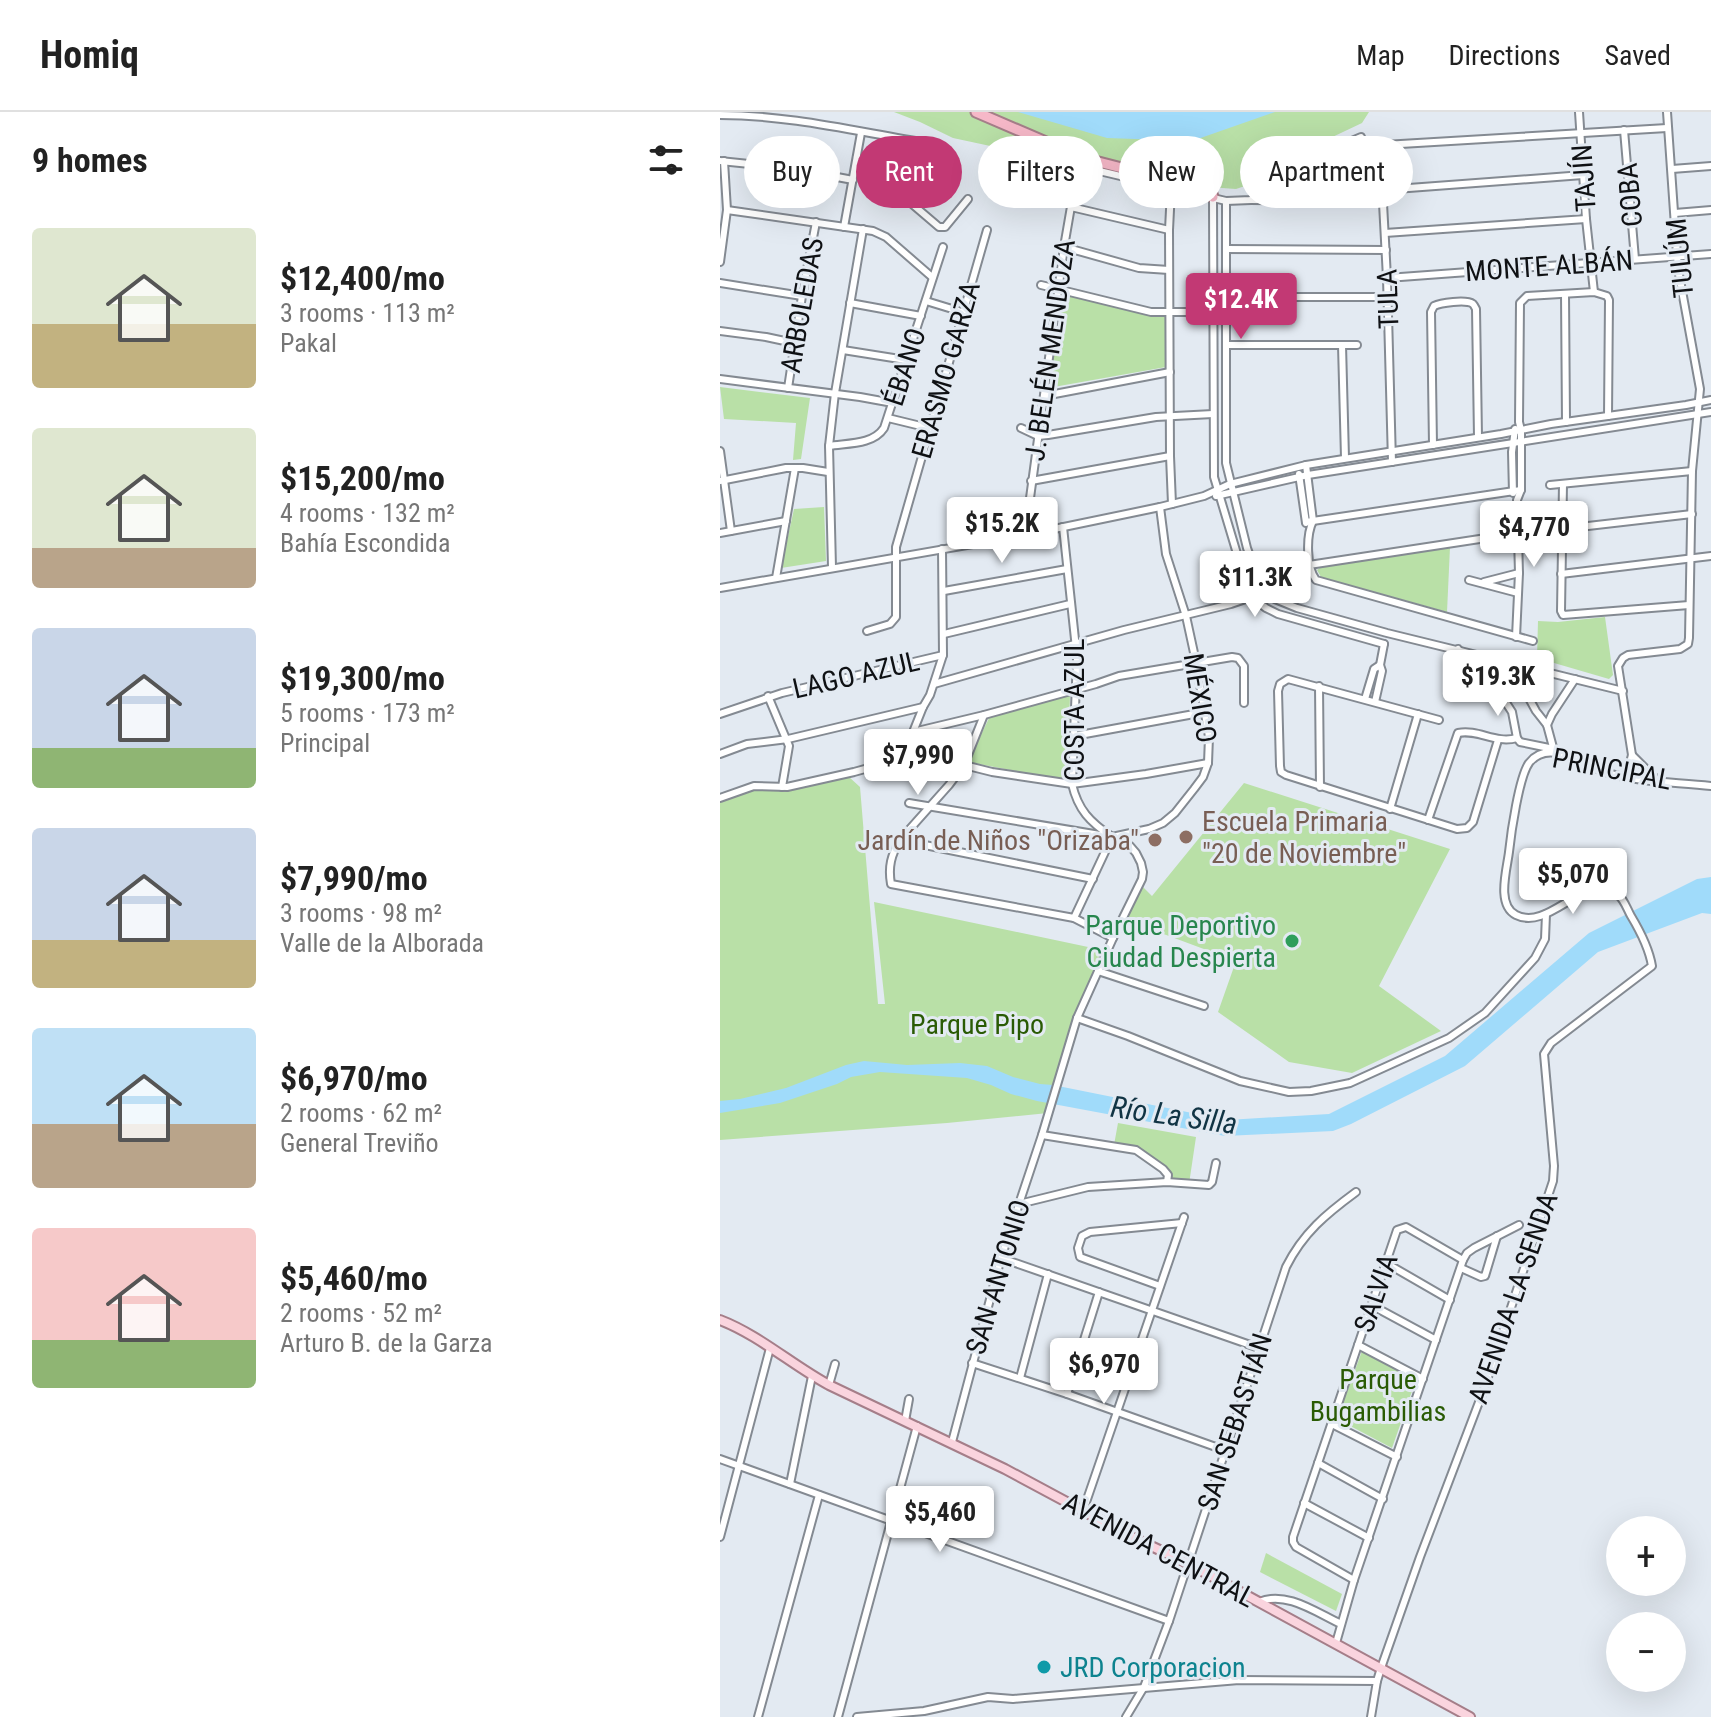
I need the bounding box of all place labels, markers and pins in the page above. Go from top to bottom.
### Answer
pin: $12.4K [1176,273,1306,341]
pin: $15.2K [937,497,1067,565]
pin: $4,770 [1469,501,1599,569]
pin: $11.3K [1190,551,1320,619]
pin: $19.3K [1433,650,1563,718]
pin: $7,990 [853,729,983,797]
place label: Escuela Primaria "20 de Noviembre" [1202,805,1406,870]
place label: Jardín de Niños "Orizaba" [858,824,1139,857]
marker: Escuela Primaria "20 de Noviembre" [1177,828,1195,846]
marker: Jardín de Niños "Orizaba" [1146,831,1164,849]
pin: $5,070 [1508,848,1638,916]
place label: Parque Deportivo Ciudad Despierta [1085,909,1276,974]
marker: Parque Deportivo Ciudad Despierta [1283,932,1301,950]
pin: $6,970 [1039,1338,1169,1406]
pin: $5,460 [875,1486,1005,1554]
place label: JRD Corporacion [1060,1651,1246,1684]
marker: JRD Corporacion [1035,1658,1053,1676]

